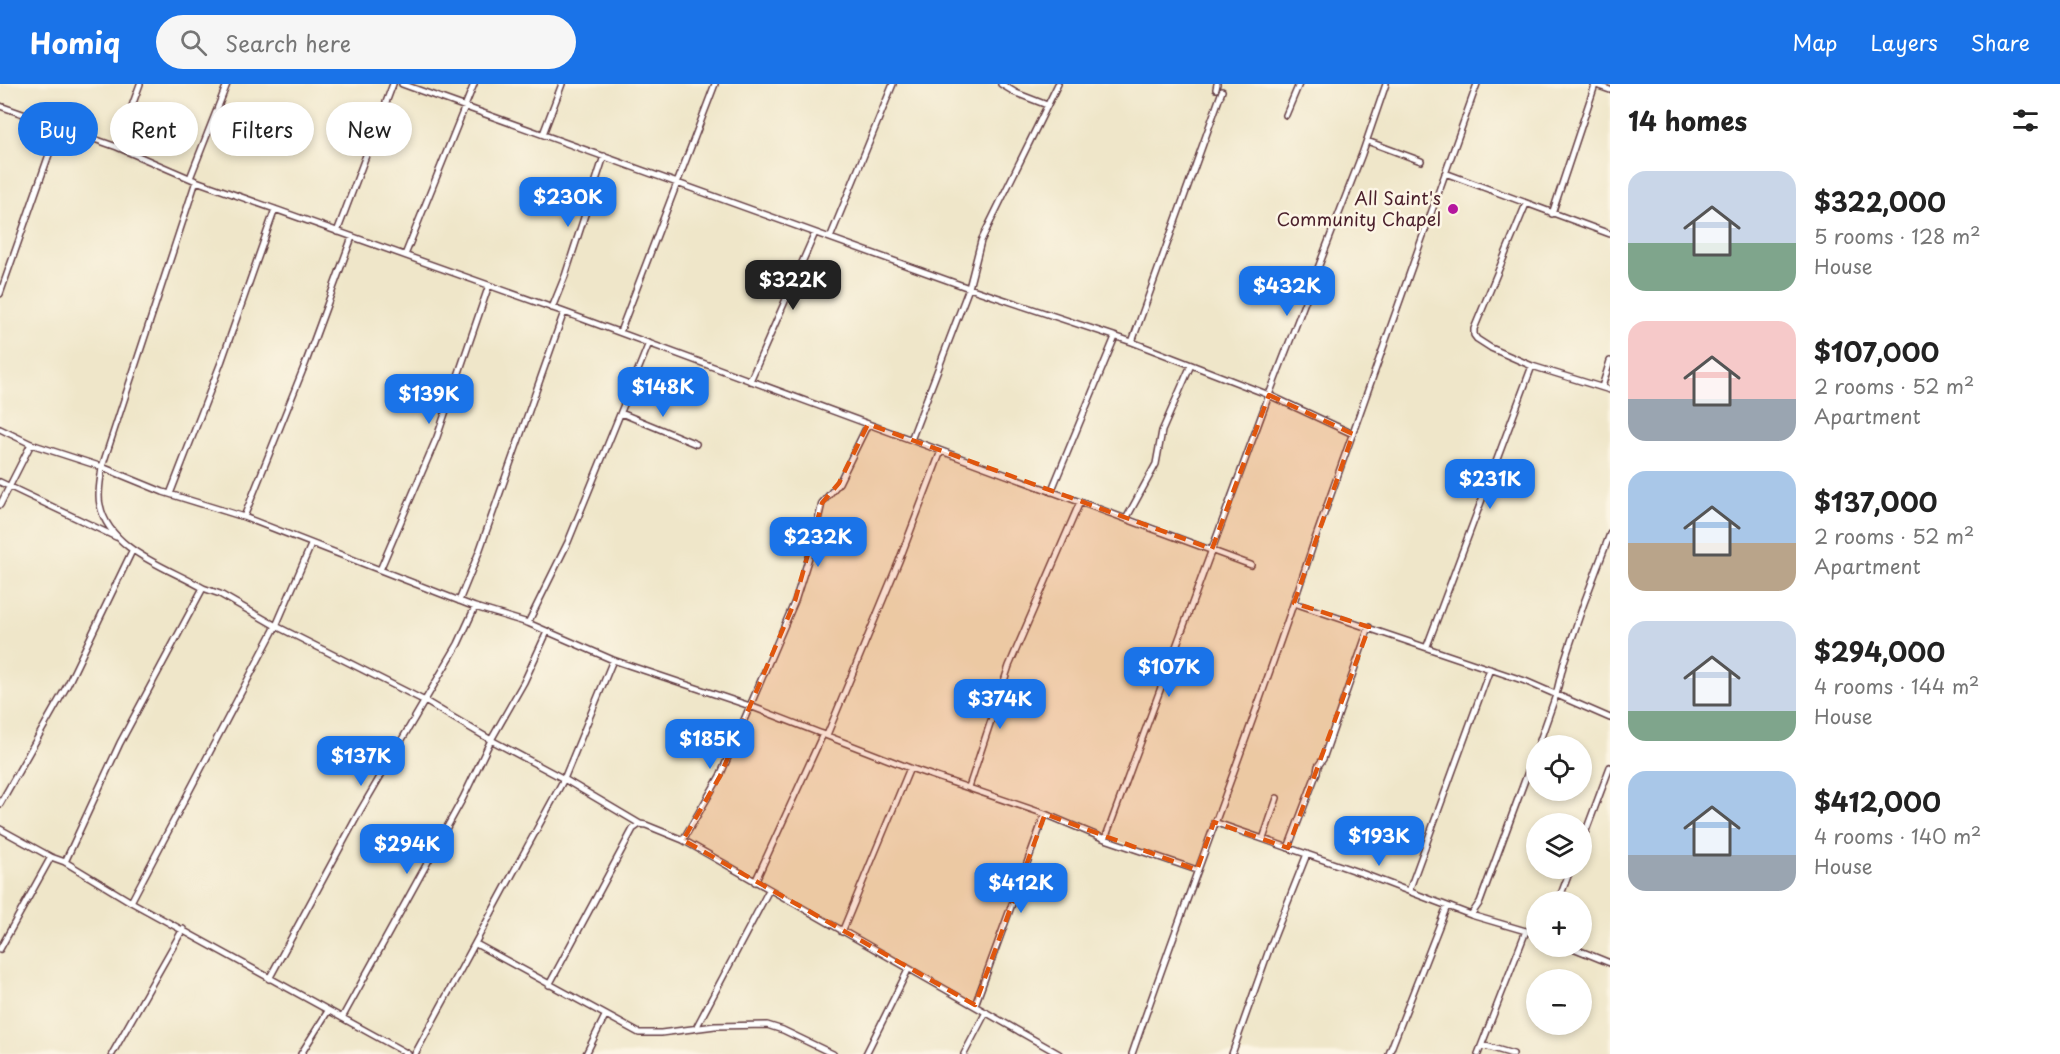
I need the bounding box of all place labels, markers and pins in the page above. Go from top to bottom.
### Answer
pin: $230K [526,177,610,228]
place label: All Saint's Community Chapel [1277,184,1441,232]
marker: All Saint's Community Chapel [1446,202,1460,216]
pin: $322K [751,260,835,311]
pin: $432K [1245,266,1329,317]
pin: $148K [621,367,705,418]
pin: $139K [387,374,471,425]
pin: $231K [1448,459,1532,510]
pin: $232K [776,517,860,568]
pin: $107K [1127,647,1211,698]
pin: $374K [958,679,1042,730]
pin: $185K [668,719,752,770]
pin: $137K [319,736,403,787]
pin: $193K [1337,816,1421,867]
pin: $294K [365,824,449,875]
pin: $412K [979,863,1063,914]

